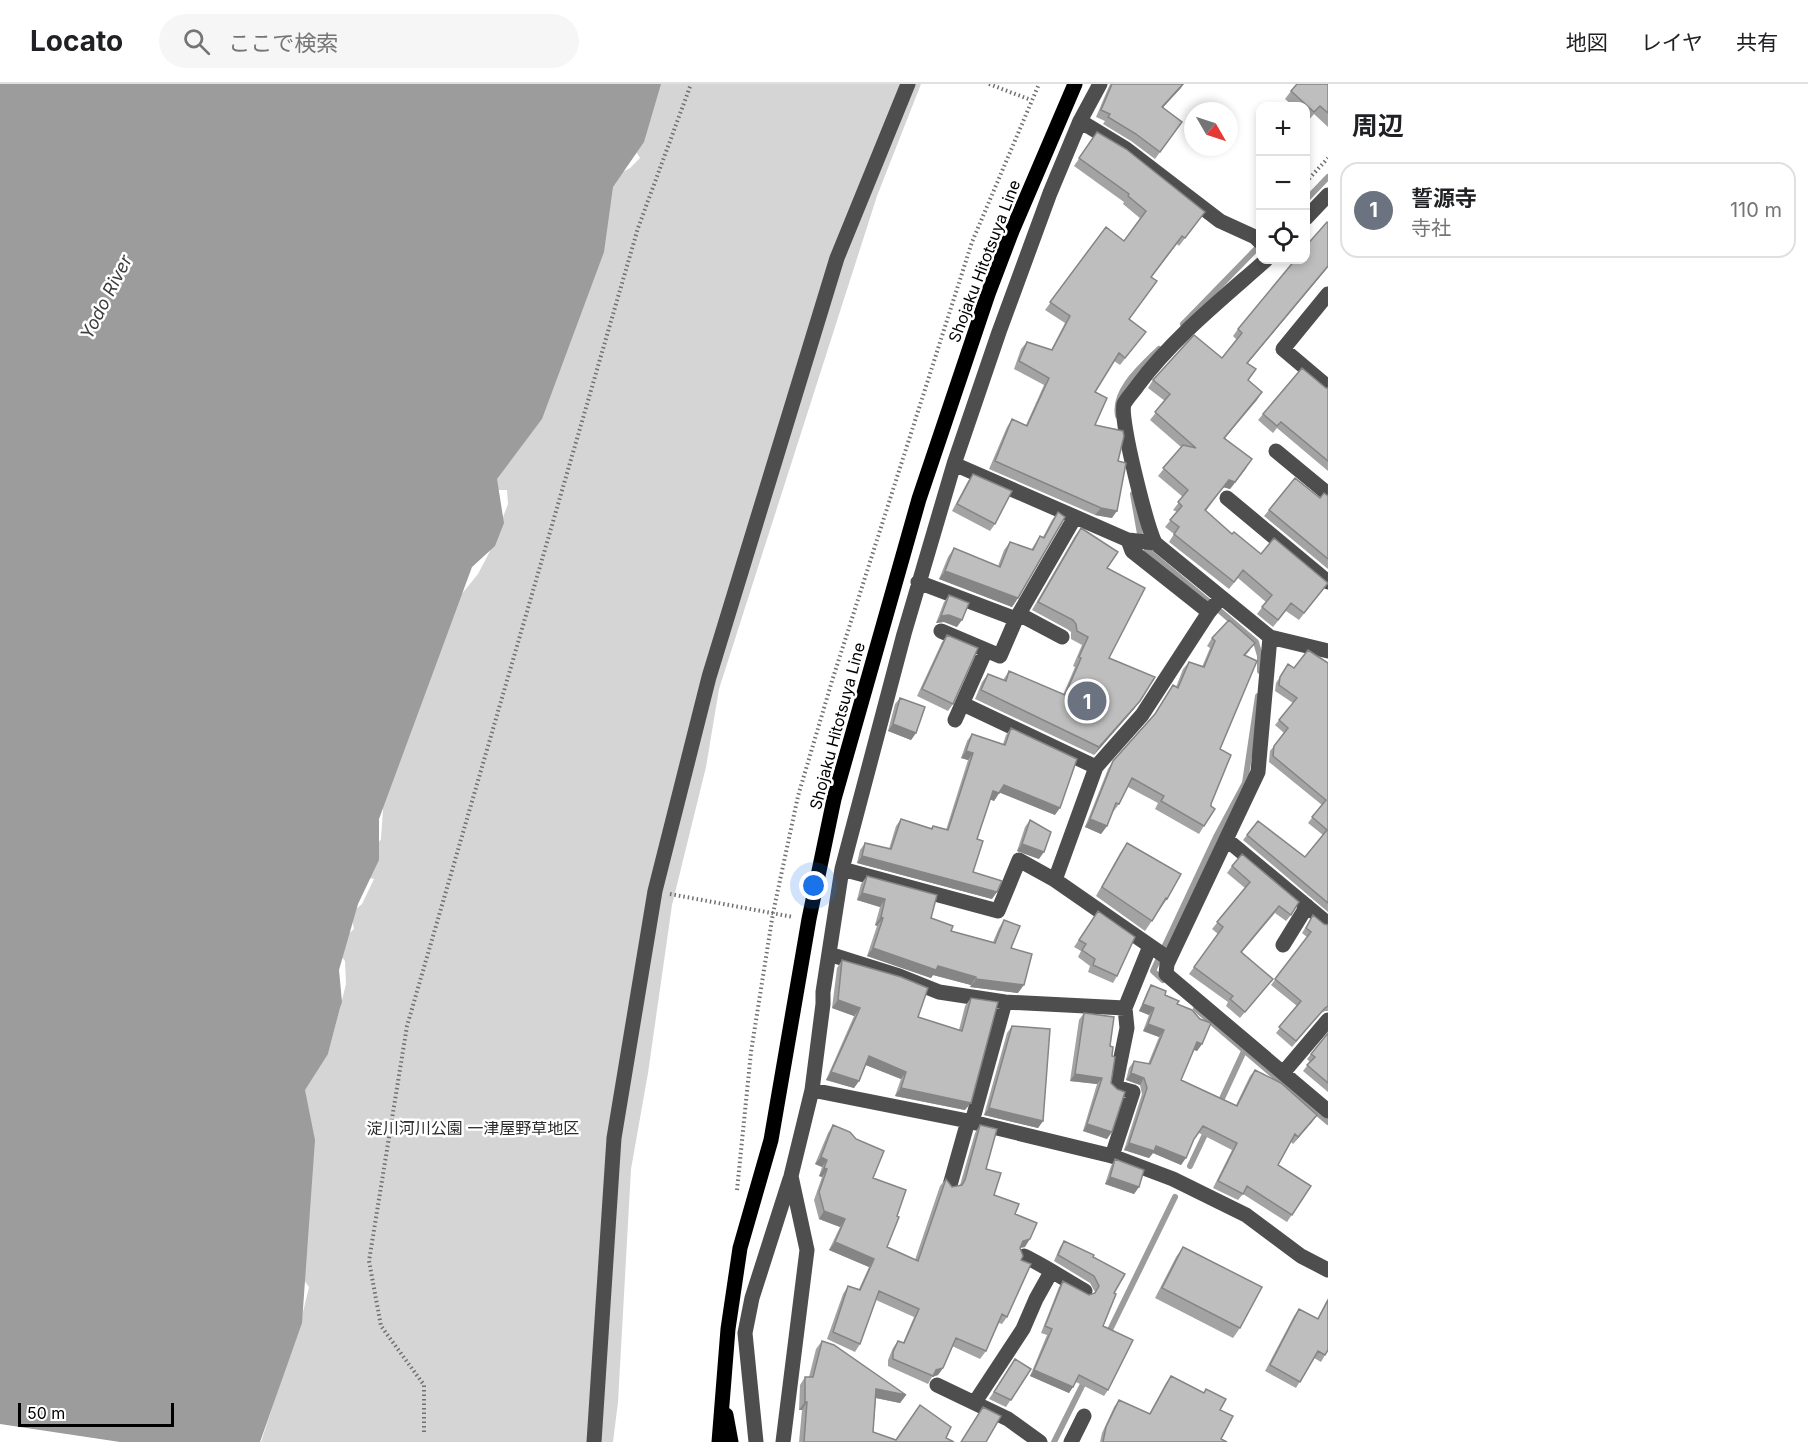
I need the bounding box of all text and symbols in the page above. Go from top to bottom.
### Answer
search box [159,14,579,68]
text: Locato [30,24,123,58]
icon: search [180,25,213,58]
text: ここで検索 [228,30,338,56]
text: 地図 [1566,30,1608,55]
text: レイヤ [1641,30,1703,55]
text: 共有 [1736,30,1778,55]
north arrow [1184,102,1238,156]
map controls [1256,102,1310,264]
button: + [1256,102,1310,156]
text: 周辺 [1352,110,1404,141]
button: − [1256,156,1310,210]
street label: Shojaku Hitotsuya Line [944,177,1024,345]
text: 誓源寺 [1411,185,1477,211]
text: 1 [1369,198,1378,222]
text: 110 m [1730,198,1782,222]
button: locate [1256,210,1310,264]
text: 寺社 [1411,216,1451,240]
water label: Yodo River [76,250,137,342]
street label: Shojaku Hitotsuya Line [805,640,869,812]
pin: 1 [1068,678,1106,724]
your location [799,871,828,900]
park label: 淀川河川公園 一津屋野草地区 [367,1118,579,1138]
scale bar [18,1400,174,1428]
text: 50 m [27,1403,65,1423]

